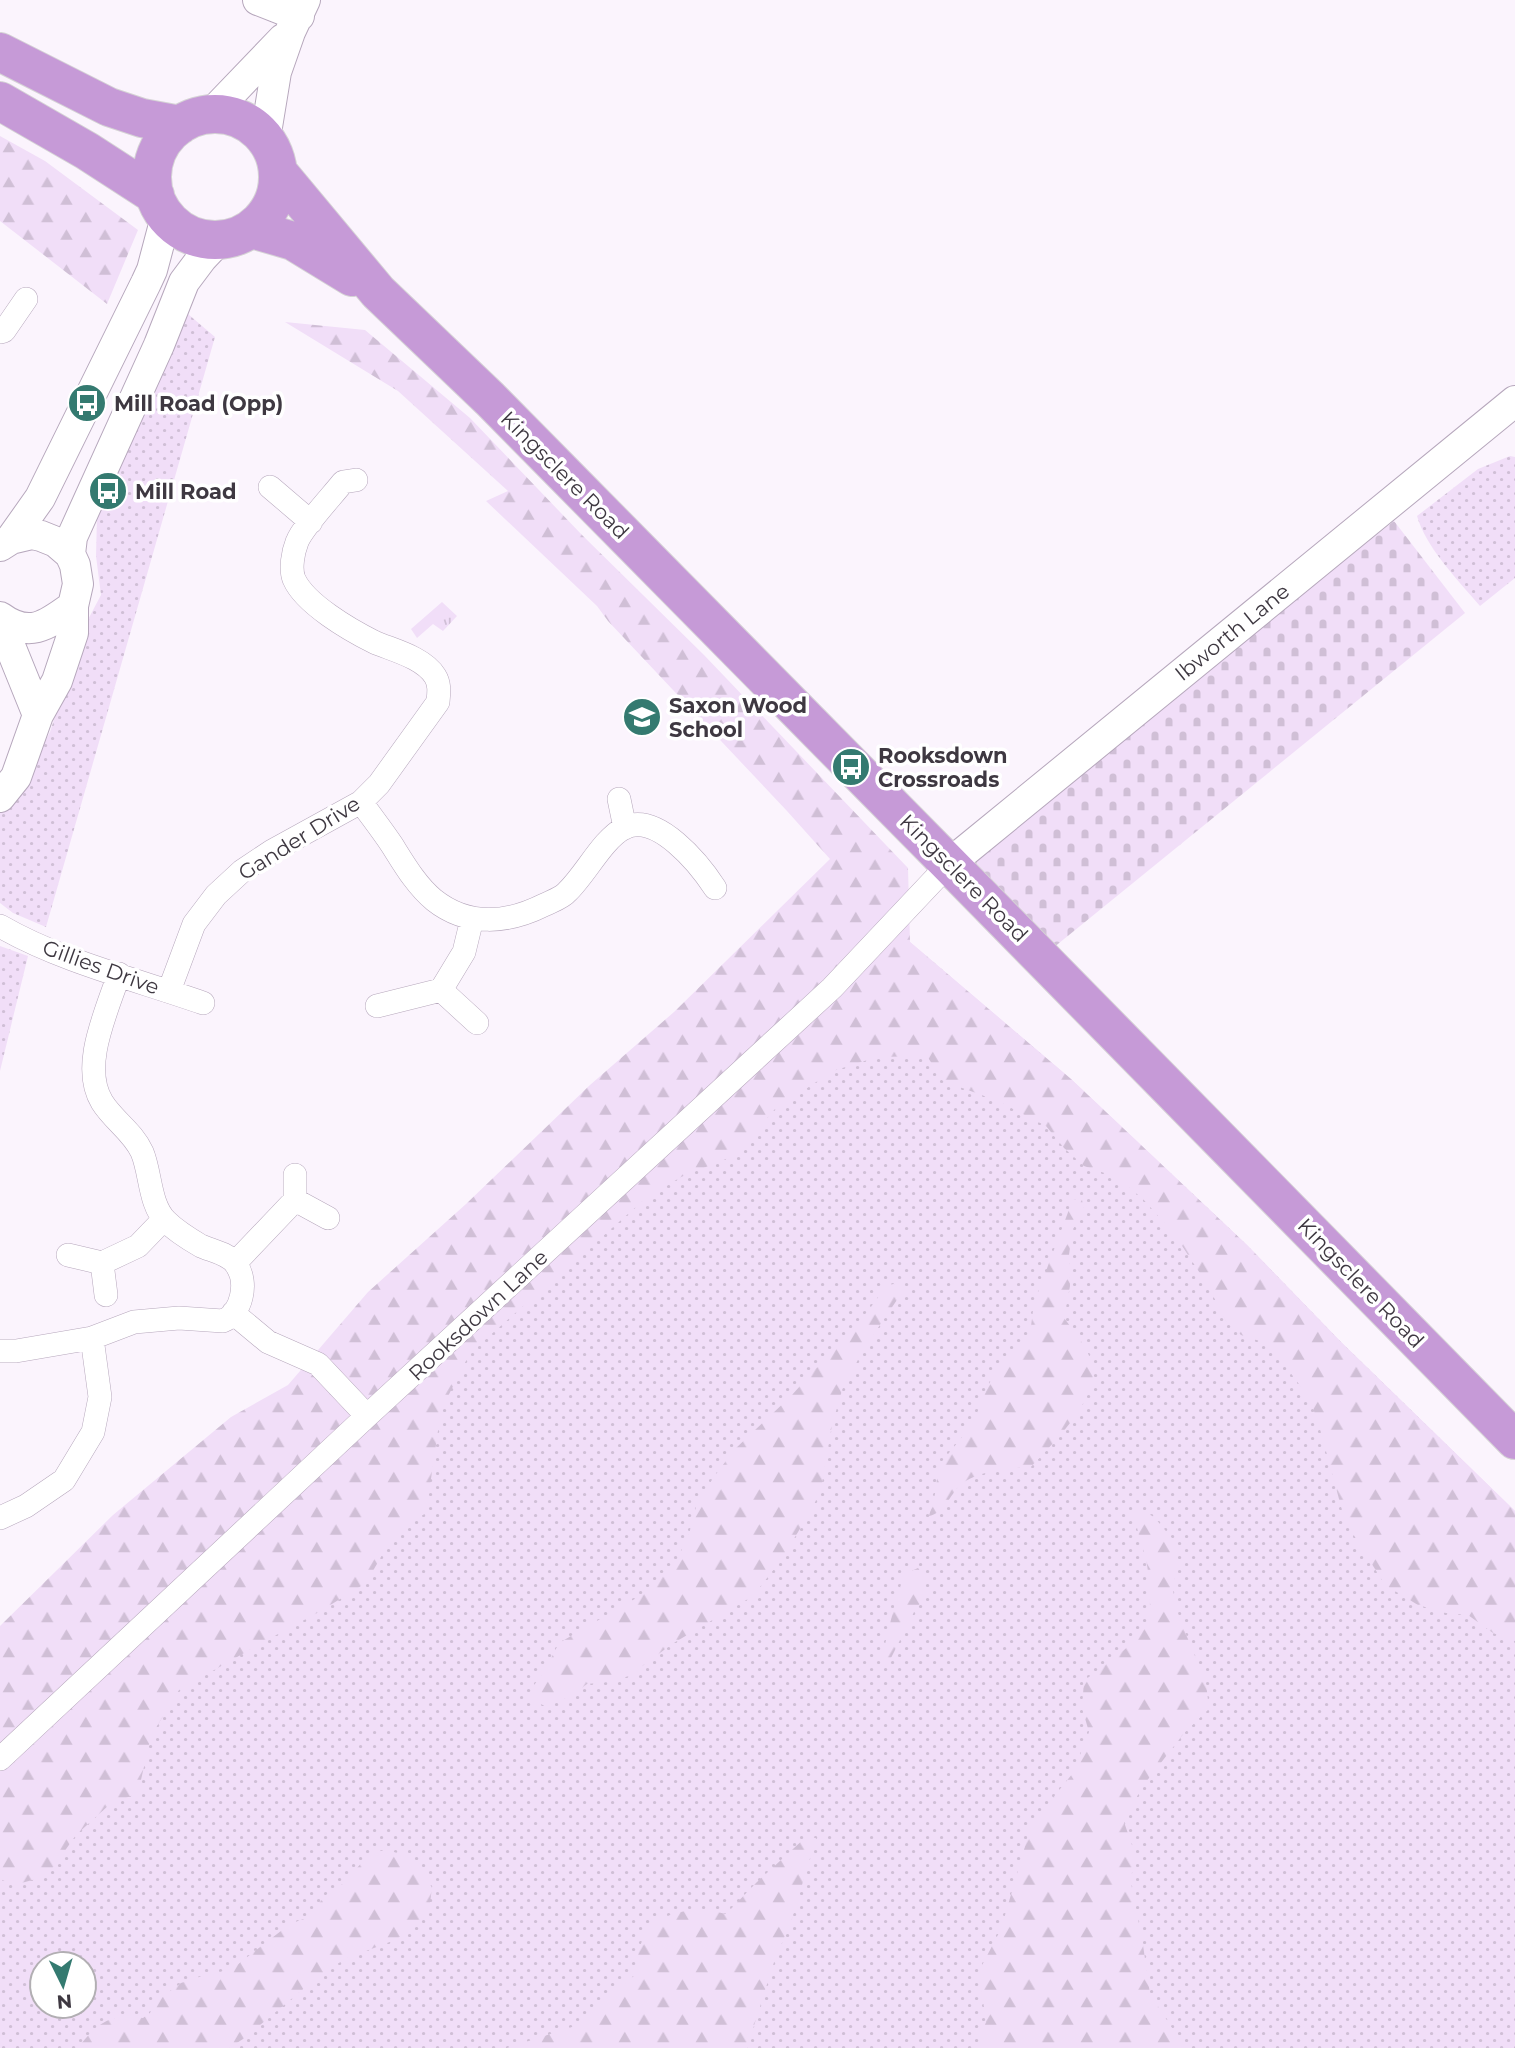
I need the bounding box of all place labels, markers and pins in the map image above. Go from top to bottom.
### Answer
bus stop icon: Mill Road (Opp) [66,382,108,424]
place label: Mill Road (Opp) [114,391,283,416]
bus stop icon: Mill Road [87,470,129,512]
place label: Mill Road [135,479,237,504]
place label: Saxon Wood School [669,693,807,742]
school or university icon: Saxon Wood School [621,696,663,738]
place label: Rooksdown Crossroads [878,743,1008,792]
bus stop icon: Rooksdown Crossroads [830,746,872,788]

